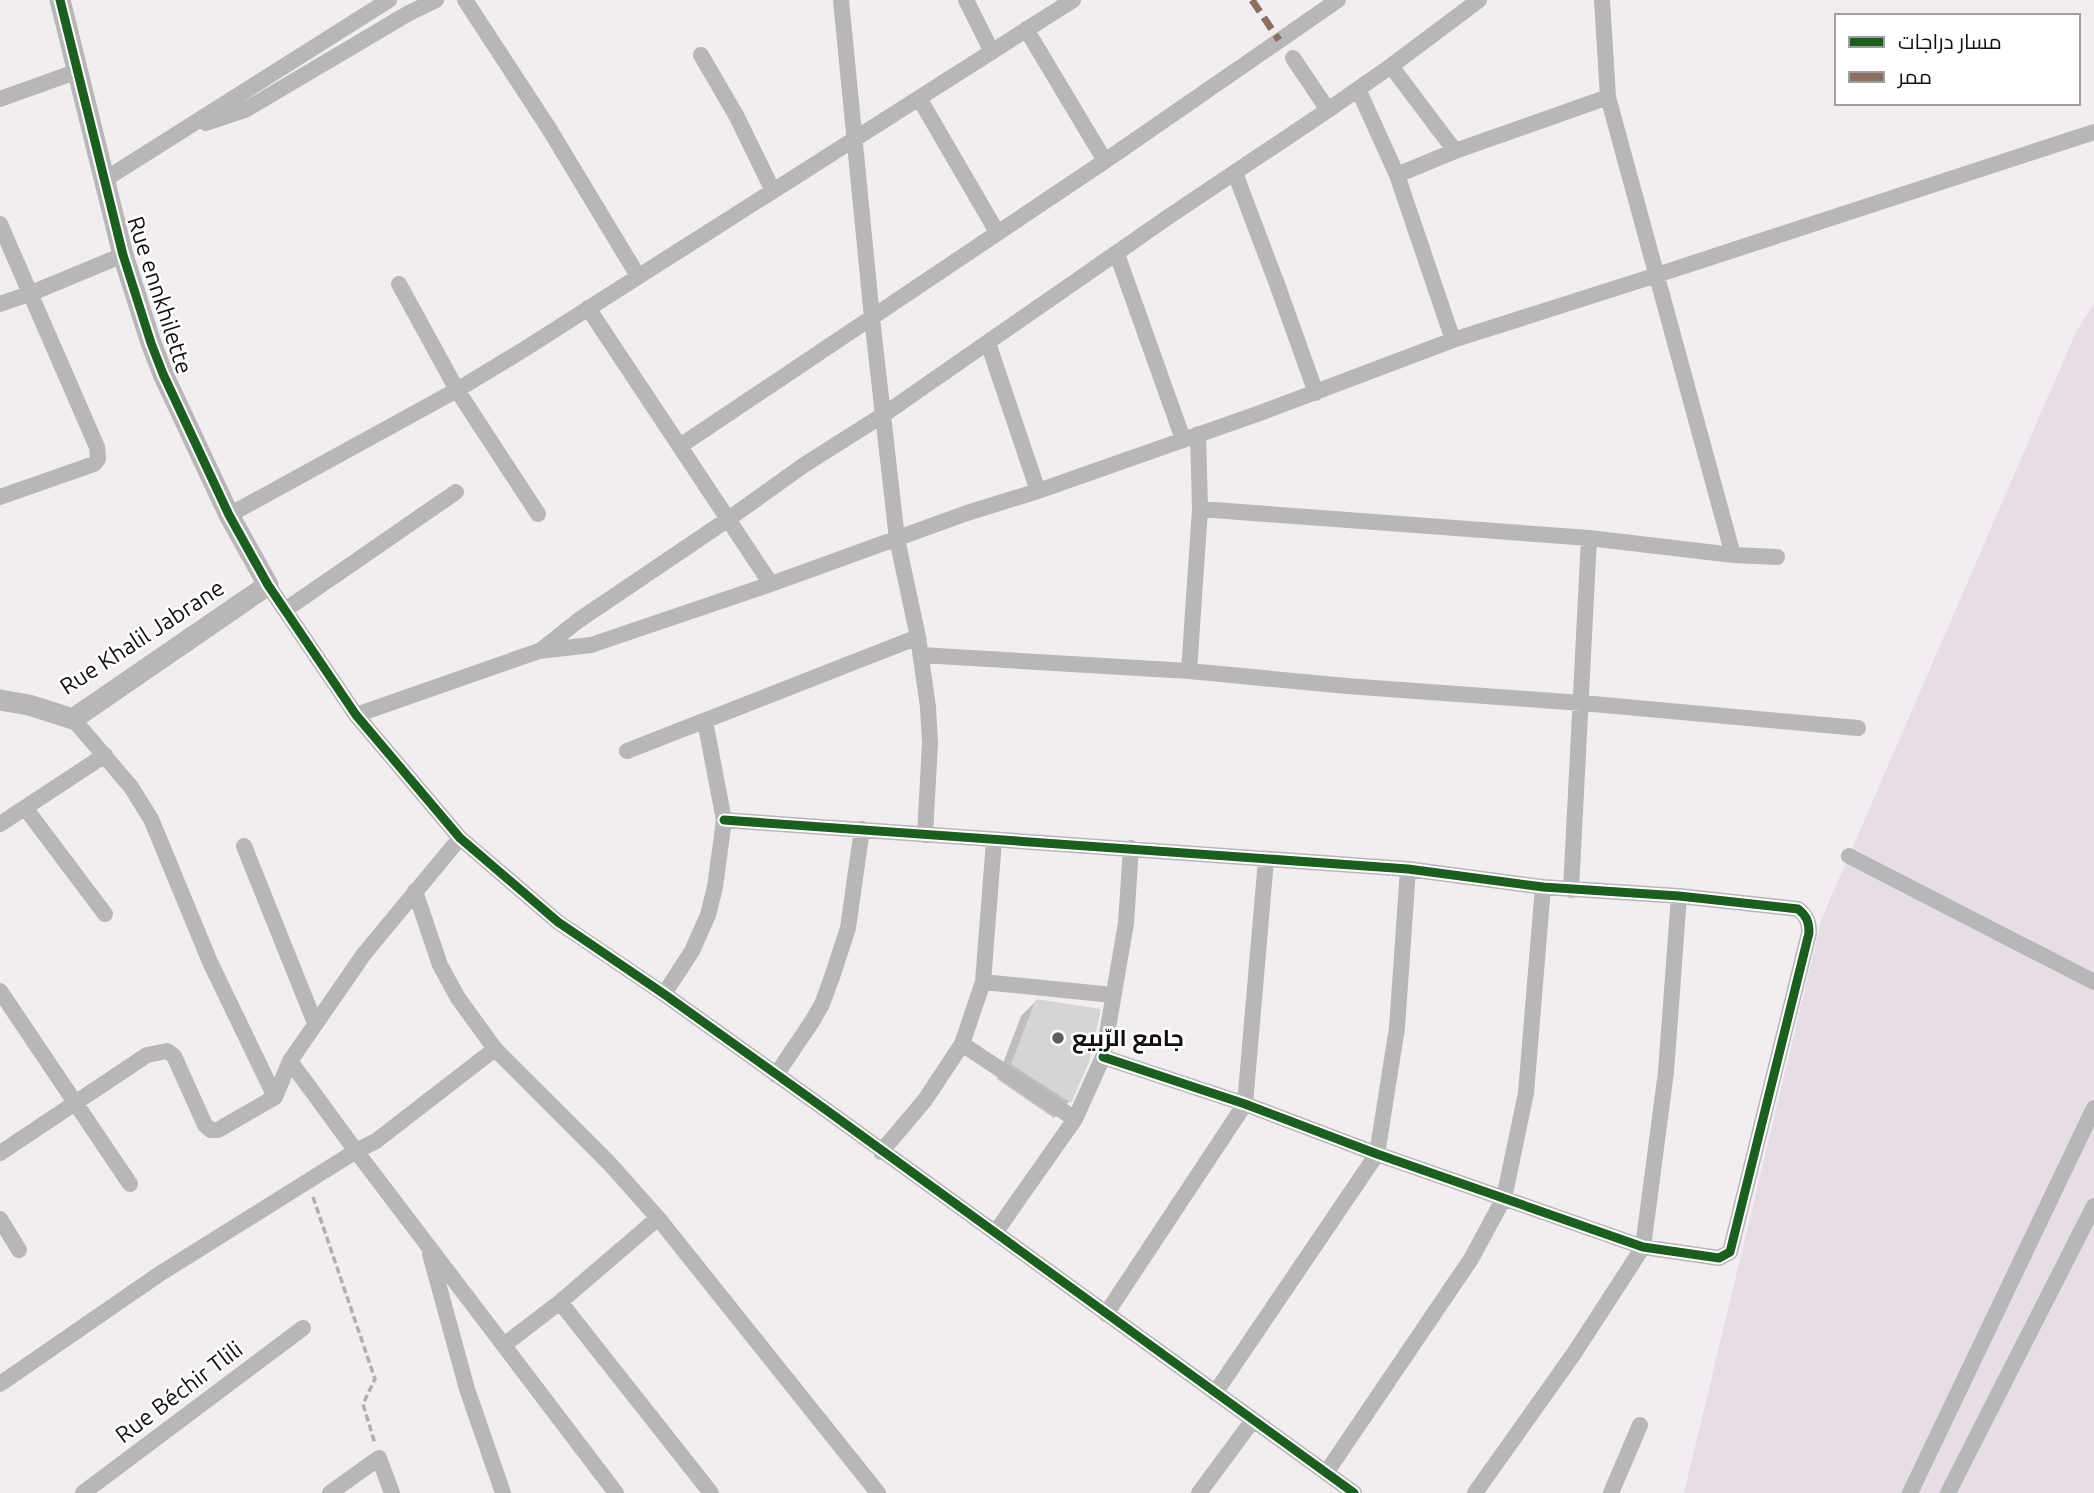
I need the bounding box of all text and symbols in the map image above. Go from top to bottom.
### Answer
legend [1835,14,2080,105]
text: مسار دراجات [1898,29,2002,54]
text: ممر [1897,64,1932,89]
street label: Rue ennkhilette [123,213,198,377]
street label: Rue Khalil Jabrane [55,574,228,699]
place label: جامع الرّبيع [1072,1025,1184,1054]
marker: جامع الرّبيع [1050,1030,1066,1046]
street label: Rue Béchir Tlili [110,1336,247,1447]

